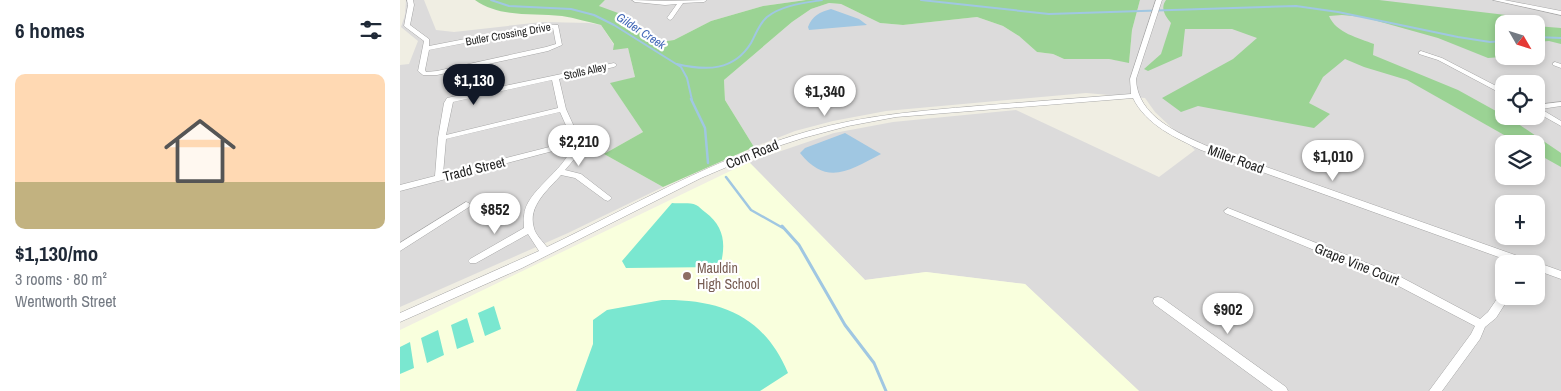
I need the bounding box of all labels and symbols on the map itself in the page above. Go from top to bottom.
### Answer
water label: Gilder Creek [613,9,670,53]
north arrow [1495,15,1545,65]
street label: Butler Crossing Drive [464,20,552,48]
street label: Stolls Alley [562,59,608,83]
pin: $1,130 [433,64,515,106]
pin: $1,340 [784,74,866,117]
pin: $2,210 [538,124,620,167]
street label: Corn Road [723,135,781,173]
pin: $1,010 [1292,140,1374,182]
street label: Miller Road [1205,141,1267,177]
street label: Tradd Street [441,153,507,185]
pin: $852 [465,192,525,235]
street label: Grape Vine Court [1312,239,1402,289]
place label: Mauldin High School [697,259,760,293]
marker: Mauldin High School [681,270,693,282]
pin: $902 [1198,292,1258,335]

